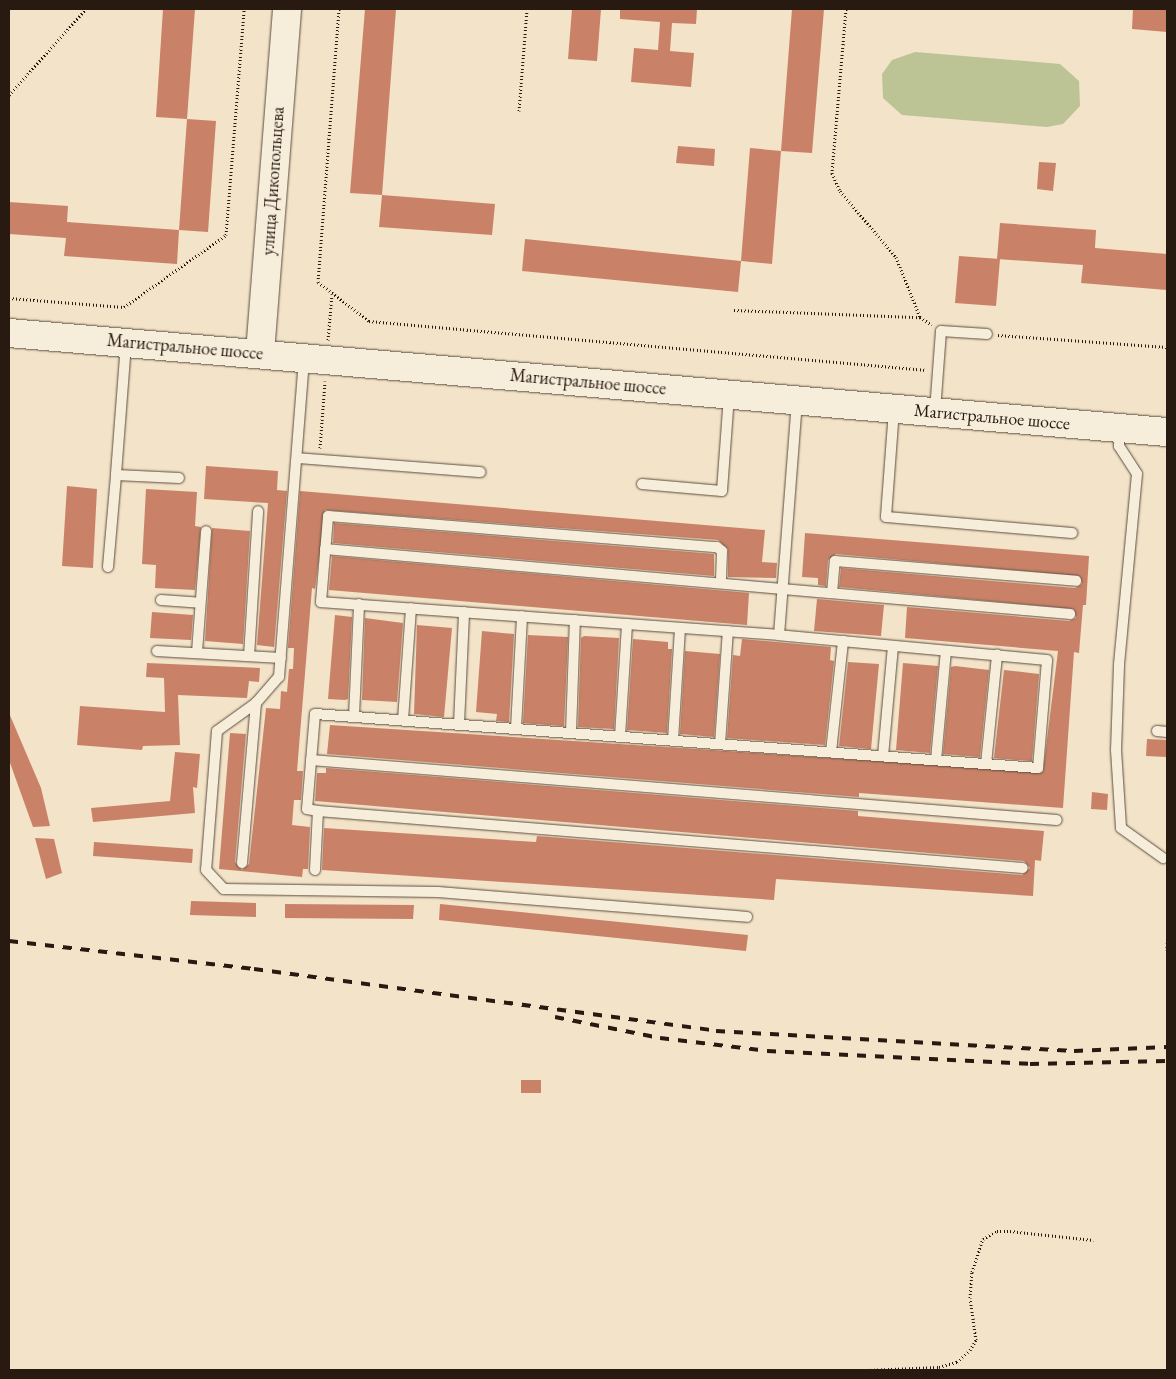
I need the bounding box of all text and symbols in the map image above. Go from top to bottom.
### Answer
street label: улица Дикопольцева [257,106,289,256]
street label: Магистральное шоссе [106,329,264,365]
street label: Магистральное шоссе [509,364,667,400]
street label: Магистральное шоссе [913,399,1071,435]

